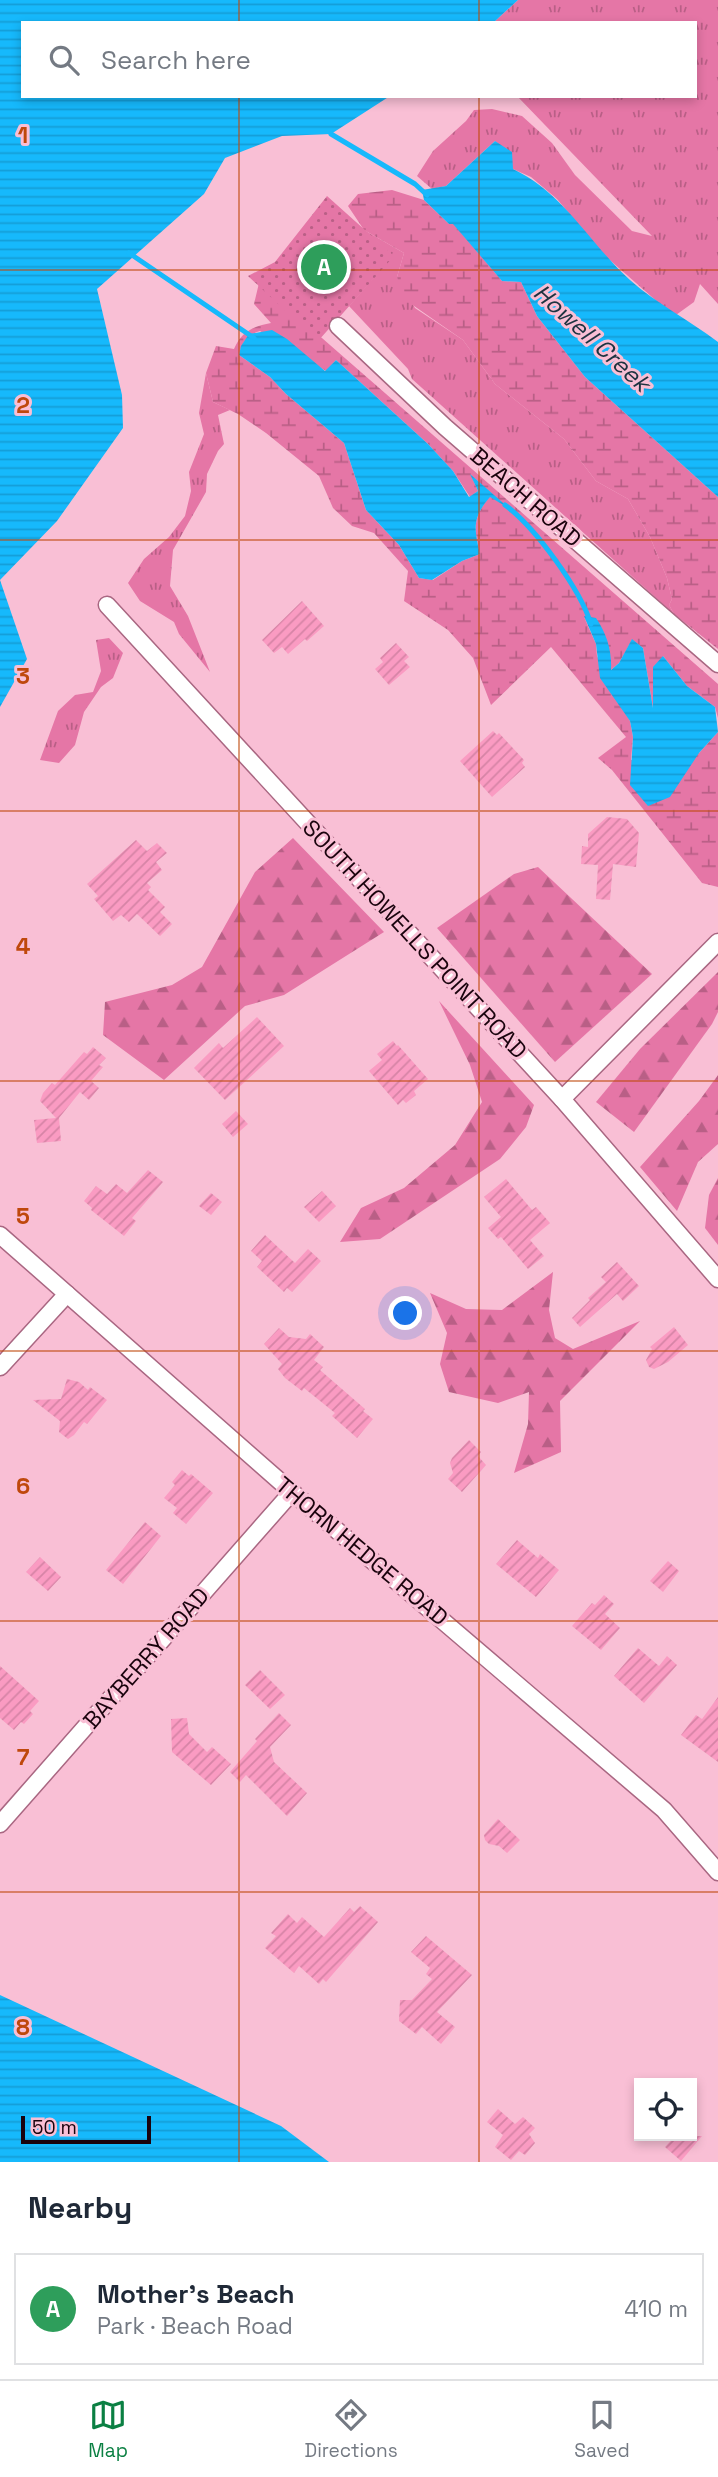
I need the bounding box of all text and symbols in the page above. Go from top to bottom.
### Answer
search box [21,21,697,98]
icon: search [45,41,83,79]
text: Search here [101,43,251,77]
text: 1 [18,120,28,150]
pin: A [301,241,347,293]
water label: Howell Creek [527,277,660,400]
text: 2 [16,390,30,420]
street label: BEACH ROAD [464,441,588,553]
text: 3 [16,661,30,691]
street label: SOUTH HOWELLS POINT ROAD [296,813,534,1065]
text: 4 [16,931,31,961]
text: 5 [16,1201,30,1231]
your location [388,1296,422,1330]
street label: THORN HEDGE ROAD [269,1470,455,1632]
text: 6 [16,1471,30,1501]
street label: BAYBERRY ROAD [76,1581,216,1735]
text: 7 [17,1742,30,1772]
text: 8 [16,2012,30,2042]
map controls [634,2078,697,2141]
button: locate [634,2078,697,2141]
scale bar [21,2113,150,2145]
text: 50 m [32,2115,77,2140]
text: Nearby [28,2188,132,2227]
text: Mother's Beach [97,2277,295,2311]
text: A [46,2294,60,2324]
text: 410 m [624,2294,688,2324]
text: Park · Beach Road [97,2311,293,2341]
tab: Map [88,2396,128,2463]
tab: Directions [305,2396,398,2463]
tab: Saved [574,2396,630,2463]

